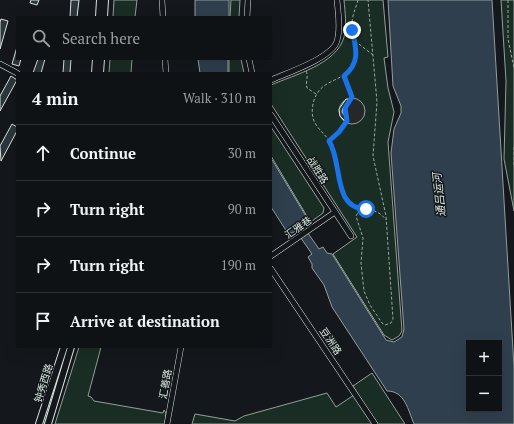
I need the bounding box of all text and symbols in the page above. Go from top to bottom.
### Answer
search box [16,16,272,60]
route end [343,21,361,39]
icon: search [30,27,52,49]
text: Search here [62,28,140,48]
text: 4 min [32,87,79,110]
text: Walk · 310 m [183,89,256,107]
icon: ahead [32,142,54,164]
text: Continue [70,143,136,163]
text: 30 m [228,144,256,162]
street label: 战胜路 [304,154,331,186]
water label: 通吕运河 [430,170,448,218]
icon: right [32,198,54,220]
text: Turn right [70,199,145,219]
text: 90 m [228,200,256,218]
route start [357,200,375,218]
street label: 汇雅巷 [282,213,314,241]
icon: right [32,254,54,276]
text: Turn right [70,255,145,275]
text: 190 m [221,256,256,274]
icon: arrive [32,310,54,332]
text: Arrive at destination [70,311,220,331]
street label: 豆洲路 [317,325,344,357]
map controls [466,340,502,412]
button: + [466,340,502,376]
street label: 钟秀西路 [31,362,56,404]
street label: 汇善路 [156,368,174,400]
button: − [466,376,502,412]

